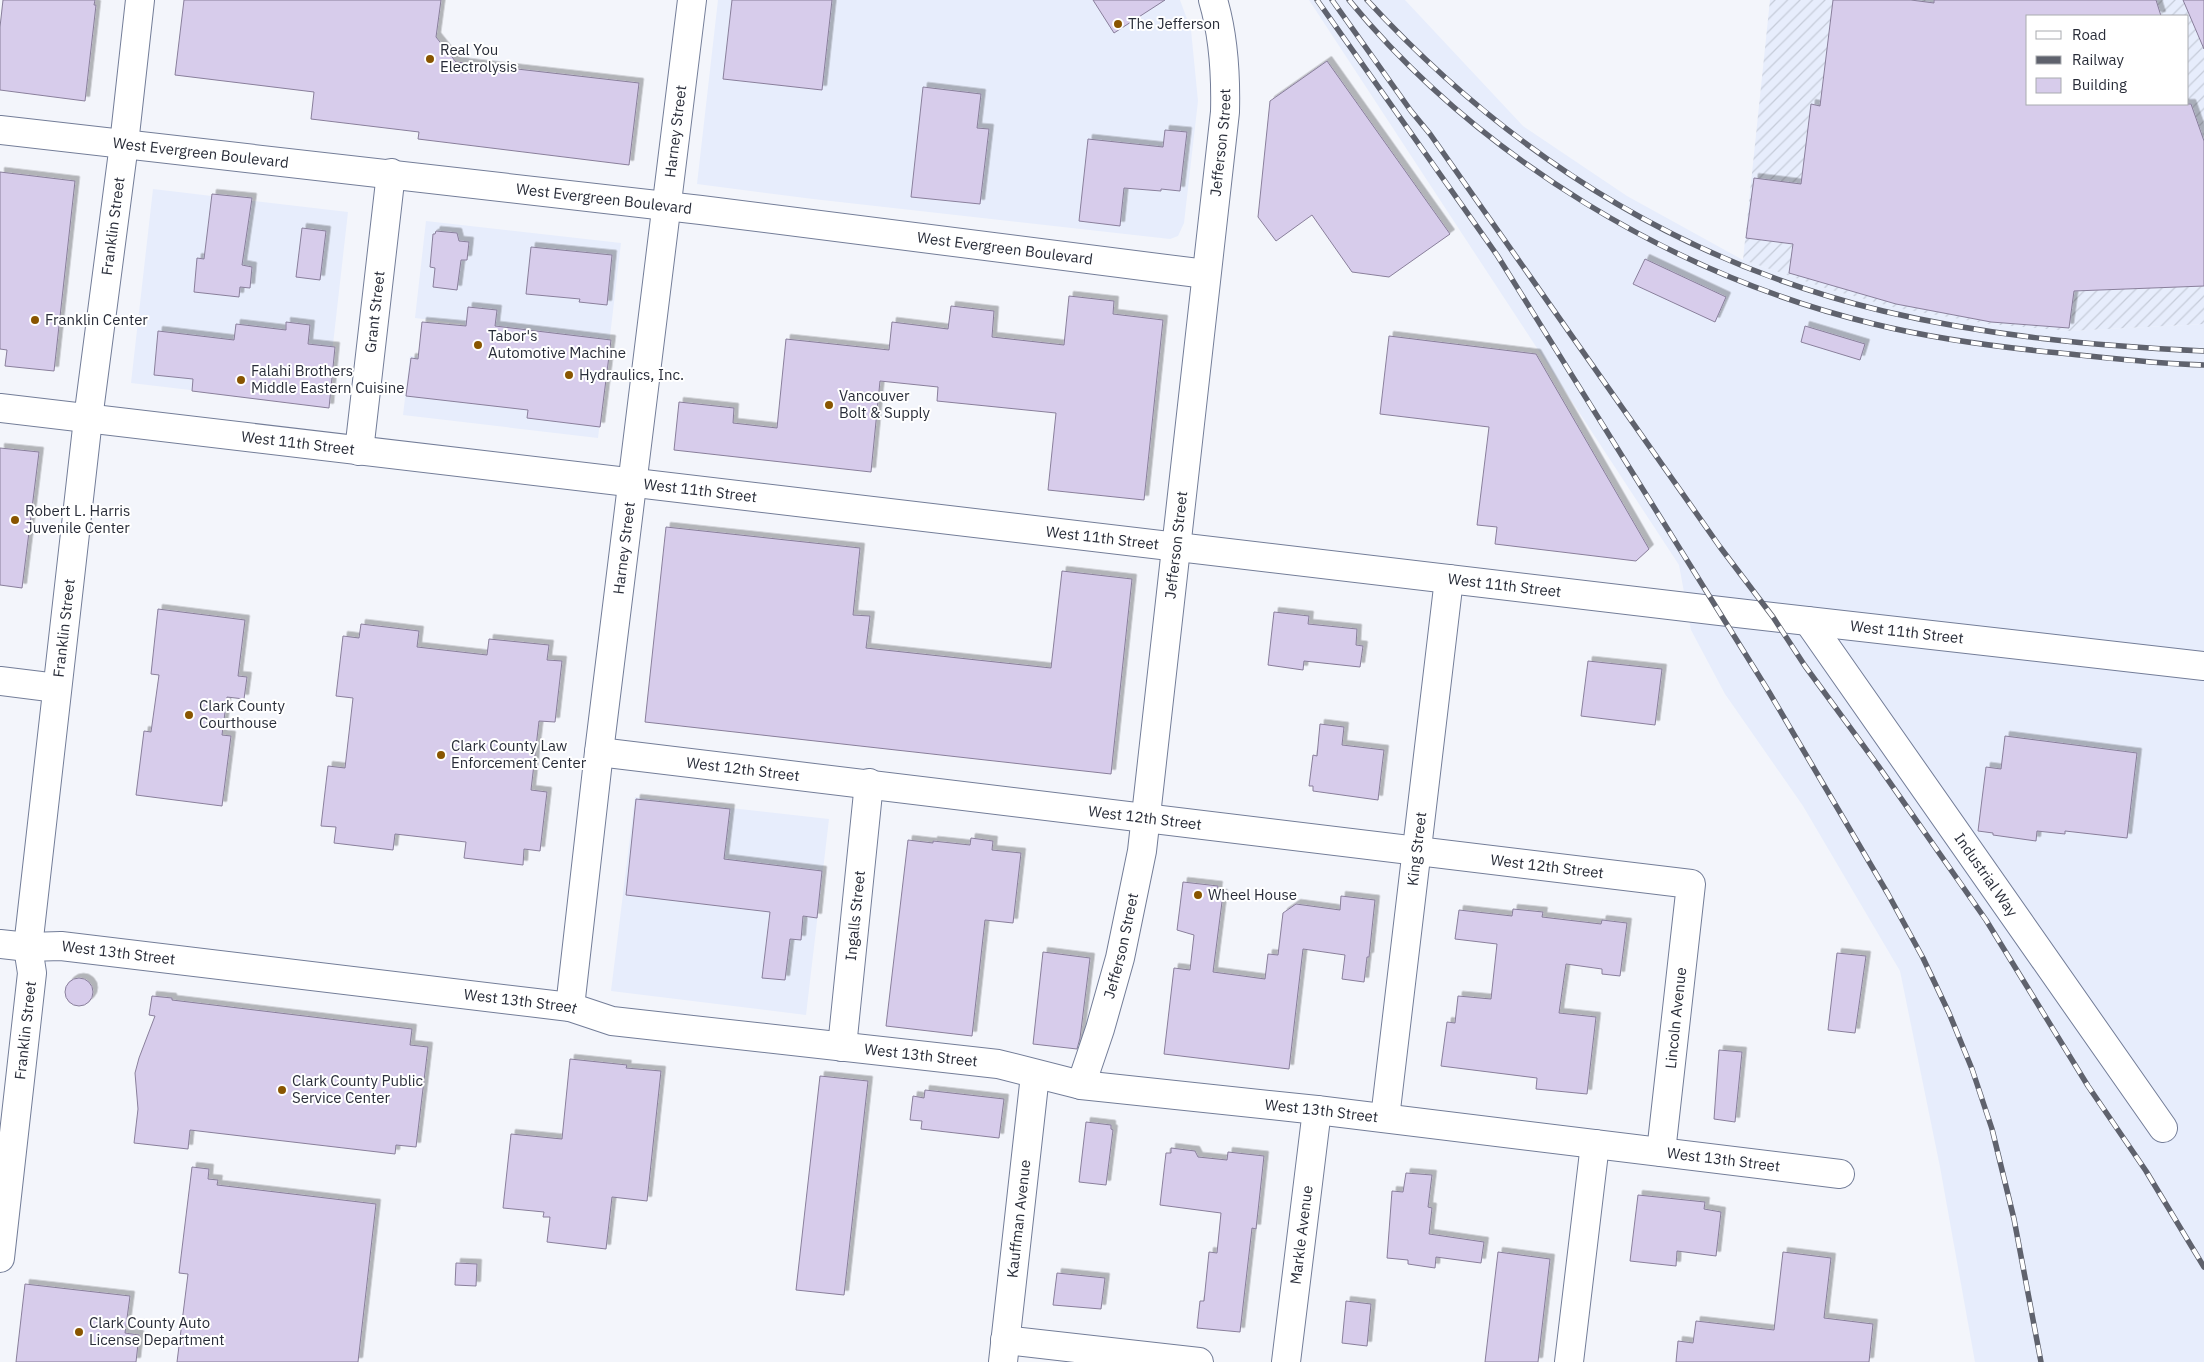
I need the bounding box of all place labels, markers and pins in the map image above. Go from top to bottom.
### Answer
place label: The Jefferson [1128,14,1220,33]
marker: The Jefferson [1112,18,1124,30]
place label: Real You Electrolysis [440,40,517,76]
marker: Real You Electrolysis [424,53,436,65]
place label: Franklin Center [45,310,148,329]
marker: Franklin Center [29,314,41,326]
place label: Tabor's Automotive Machine [488,326,626,362]
marker: Tabor's Automotive Machine [472,339,484,351]
place label: Falahi Brothers Middle Eastern Cuisine [251,361,405,397]
place label: Hydraulics, Inc. [579,365,684,384]
marker: Hydraulics, Inc. [563,369,575,381]
marker: Falahi Brothers Middle Eastern Cuisine [235,374,247,386]
place label: Vancouver Bolt & Supply [839,386,931,422]
marker: Vancouver Bolt & Supply [823,399,835,411]
place label: Robert L. Harris Juvenile Center [25,501,130,537]
marker: Robert L. Harris Juvenile Center [9,514,21,526]
place label: Clark County Courthouse [199,696,285,732]
marker: Clark County Courthouse [183,709,195,721]
place label: Clark County Law Enforcement Center [451,736,587,772]
marker: Clark County Law Enforcement Center [435,749,447,761]
place label: Wheel House [1208,885,1297,904]
marker: Wheel House [1192,889,1204,901]
place label: Clark County Public Service Center [292,1071,424,1107]
marker: Clark County Public Service Center [276,1084,288,1096]
place label: Clark County Auto License Department [89,1313,225,1349]
marker: Clark County Auto License Department [73,1326,85,1338]

